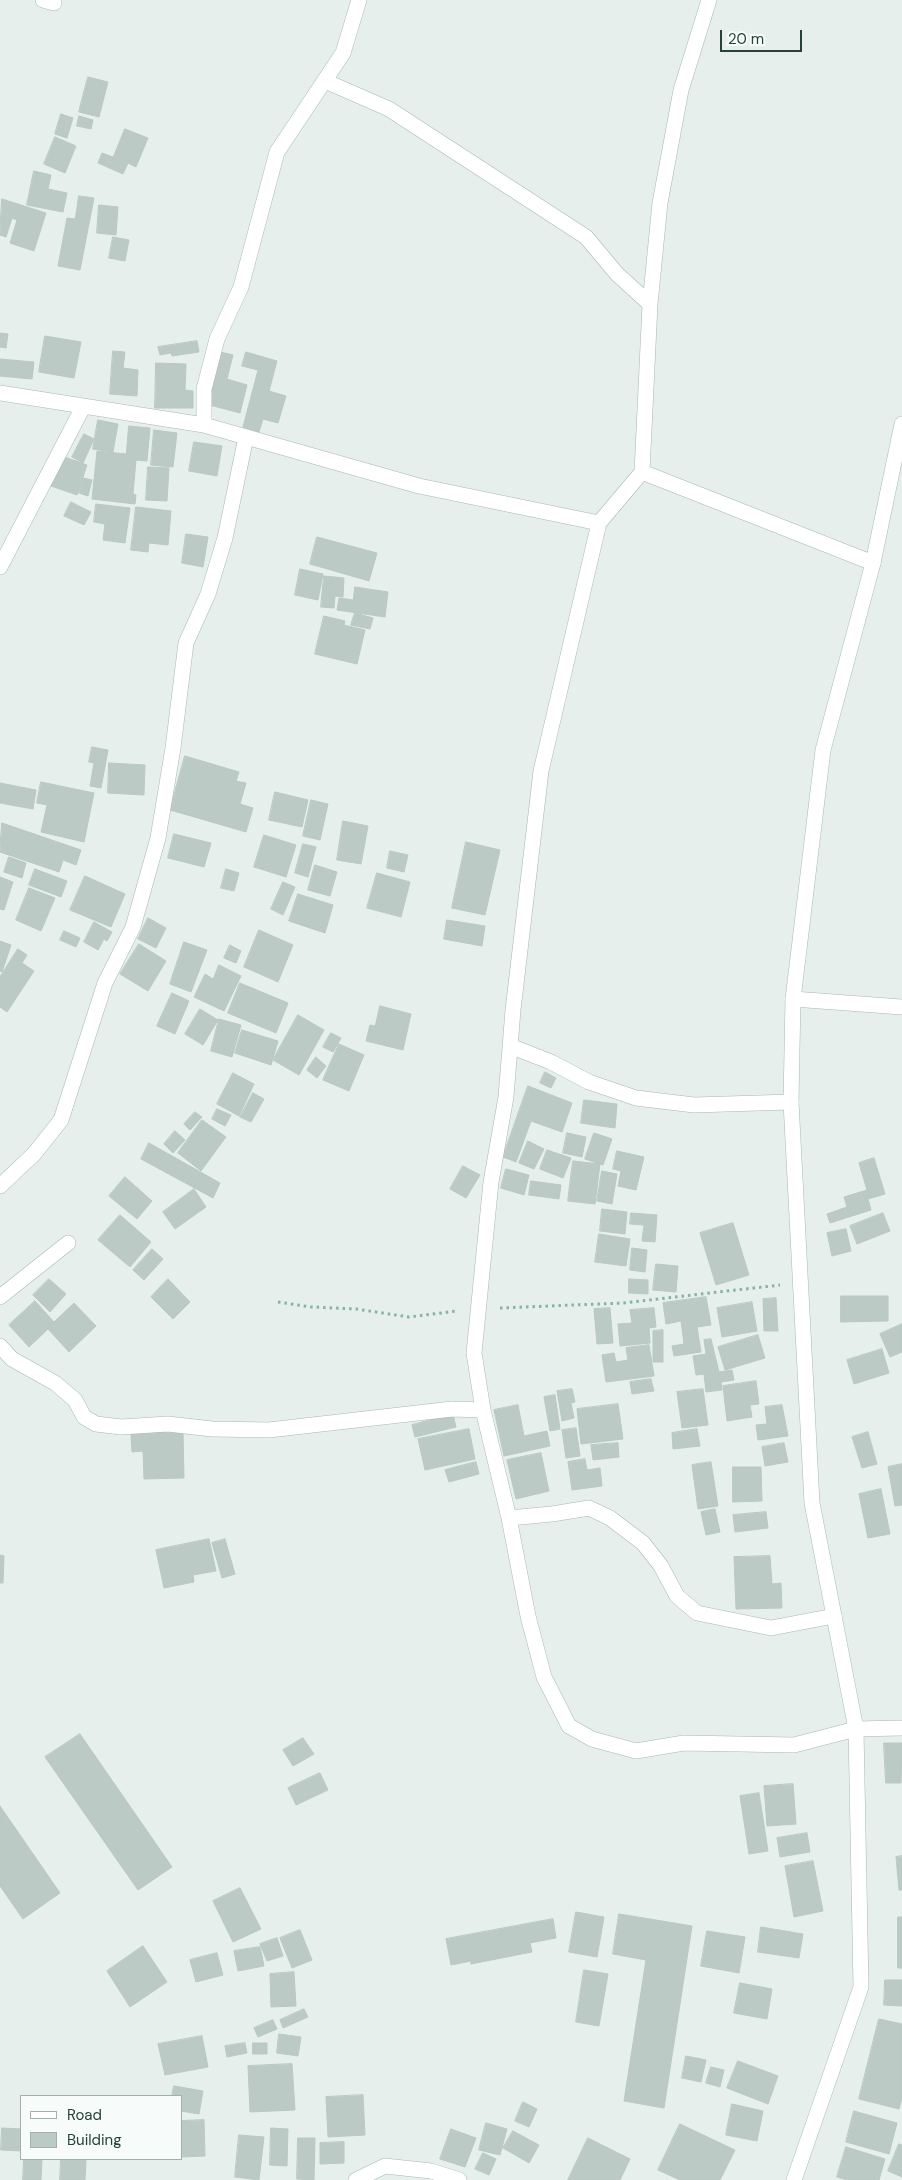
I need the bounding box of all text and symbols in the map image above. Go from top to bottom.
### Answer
scale bar [722,20,804,52]
text: 20 m [728,29,764,49]
legend [20,2095,182,2160]
text: Road [67,2105,102,2125]
text: Building [67,2130,122,2150]

